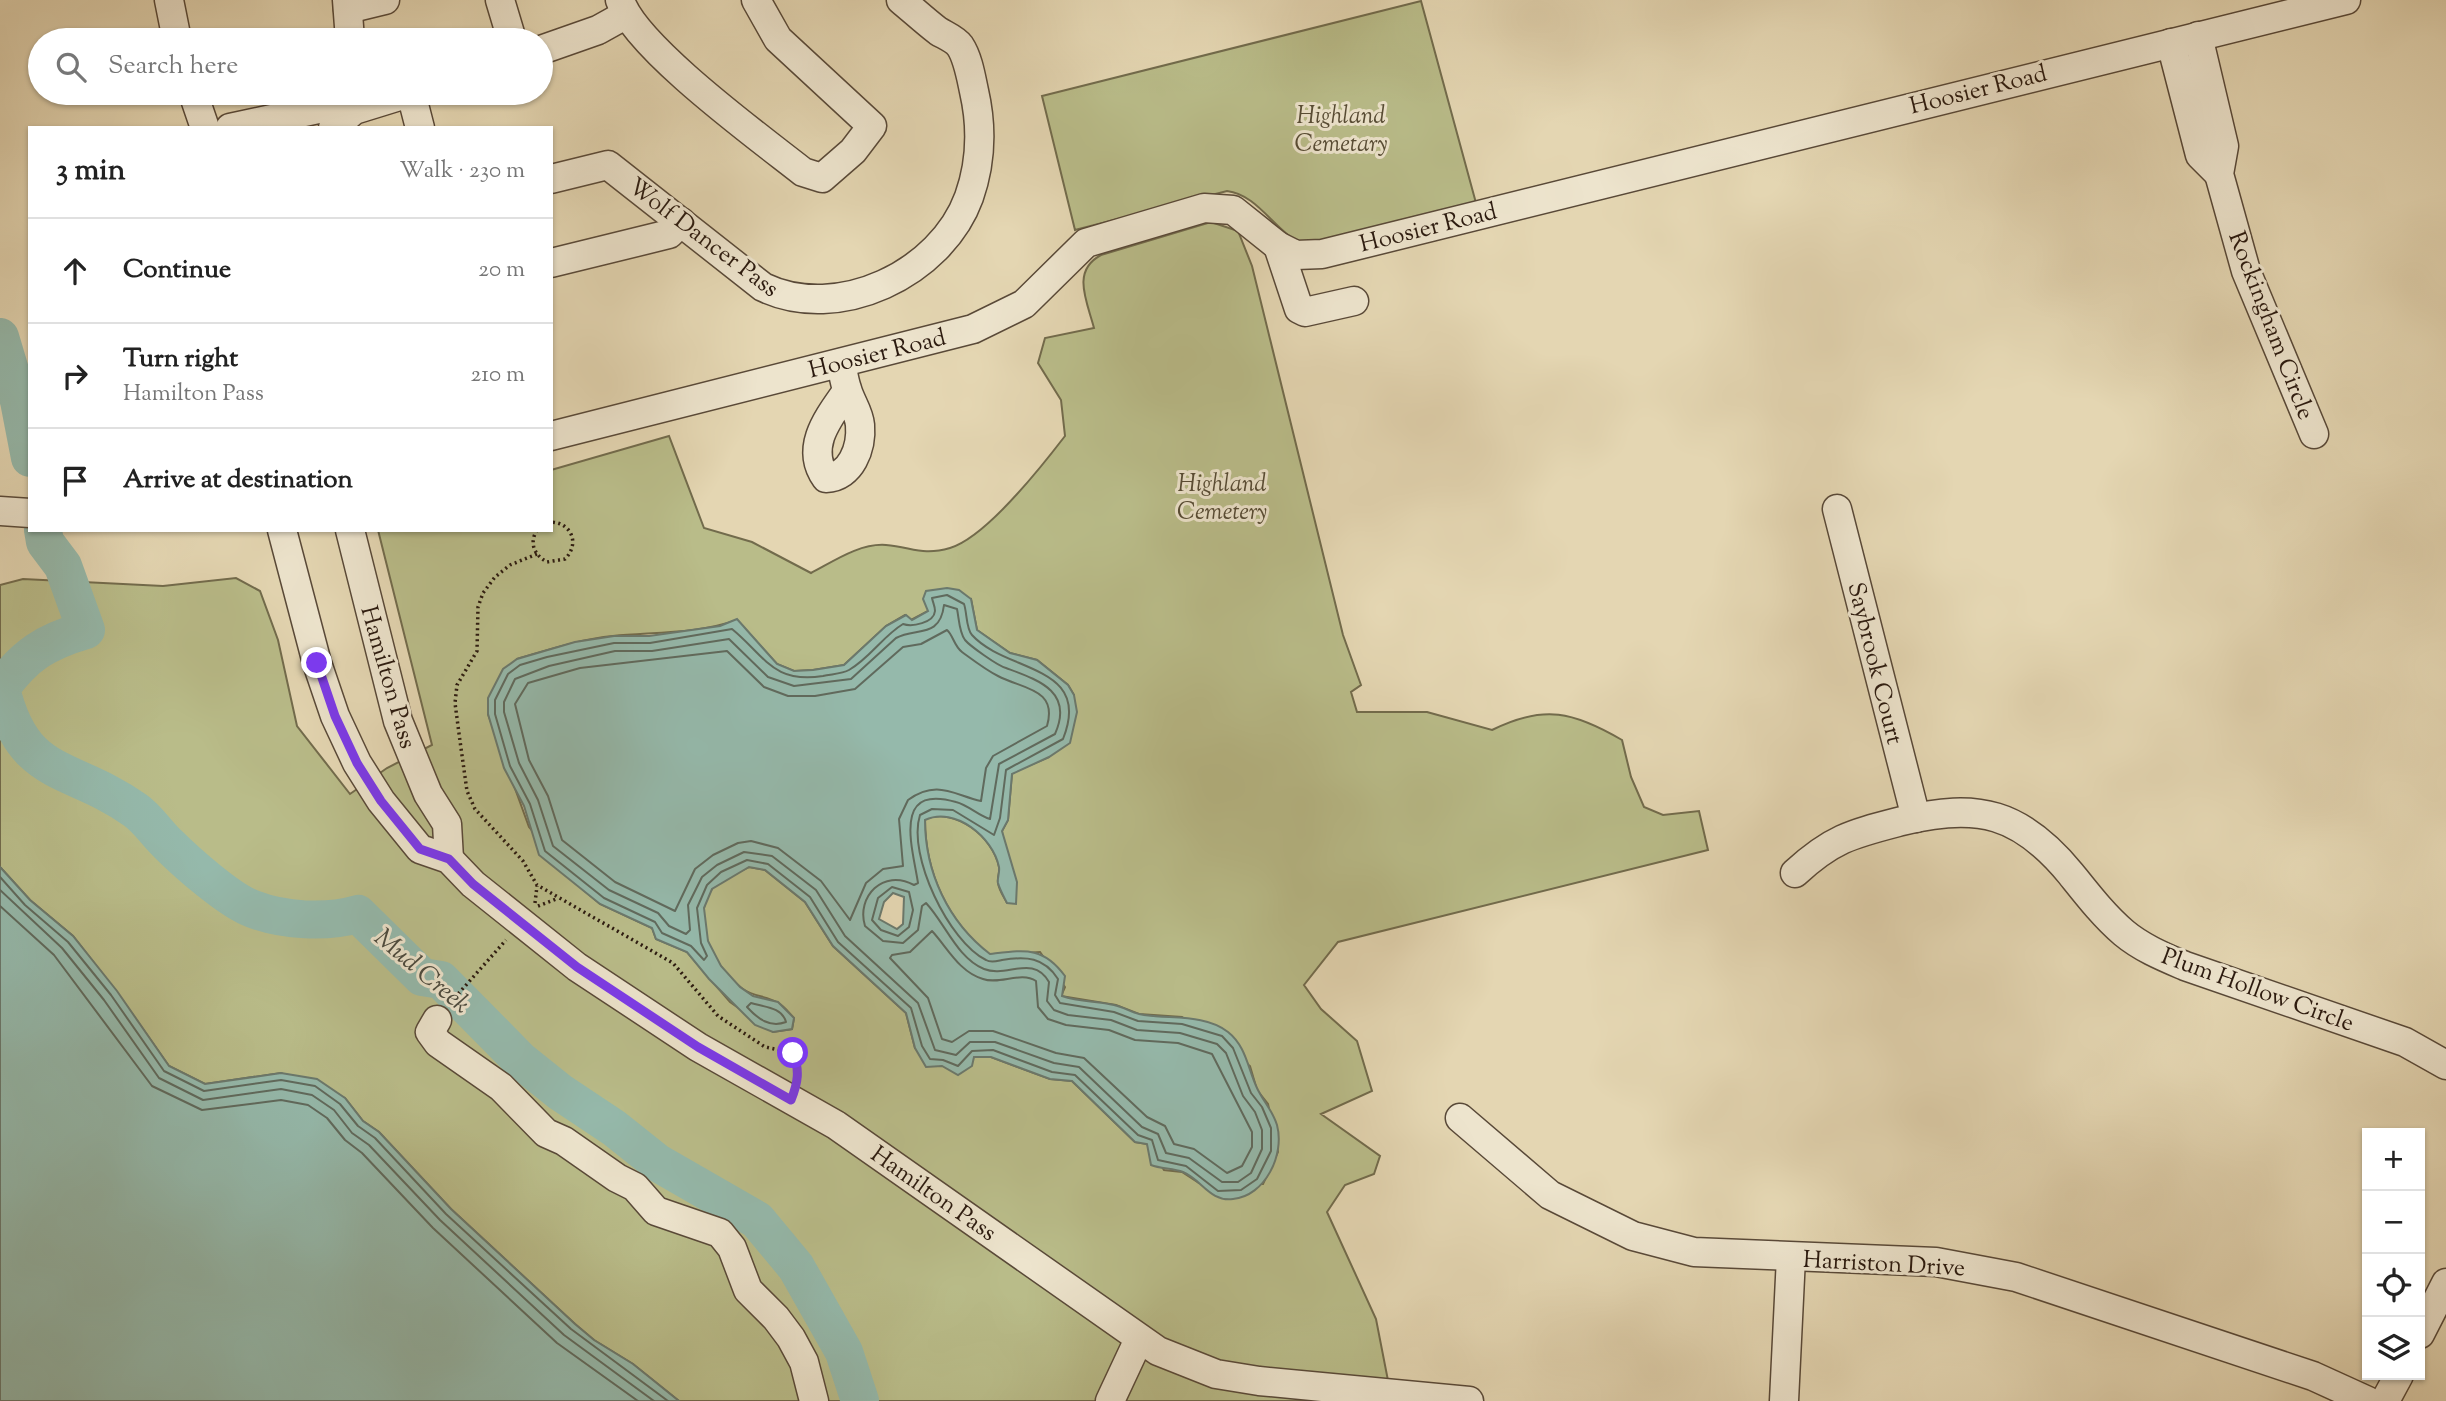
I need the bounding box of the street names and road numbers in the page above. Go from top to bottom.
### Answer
street label: Hoosier Road [1906,57,2051,124]
street label: Wolf Dancer Pass [620,171,785,307]
street label: Hoosier Road [1356,195,1501,262]
street label: Rockingham Circle [2219,227,2322,425]
street label: Hoosier Road [805,321,950,388]
street label: Saybrook Court [1837,579,1911,748]
street label: Hamilton Pass [350,602,424,753]
street label: Plum Hollow Circle [2156,940,2358,1041]
street label: Hamilton Pass [863,1139,1003,1251]
street label: Harriston Drive [1802,1244,1966,1286]

